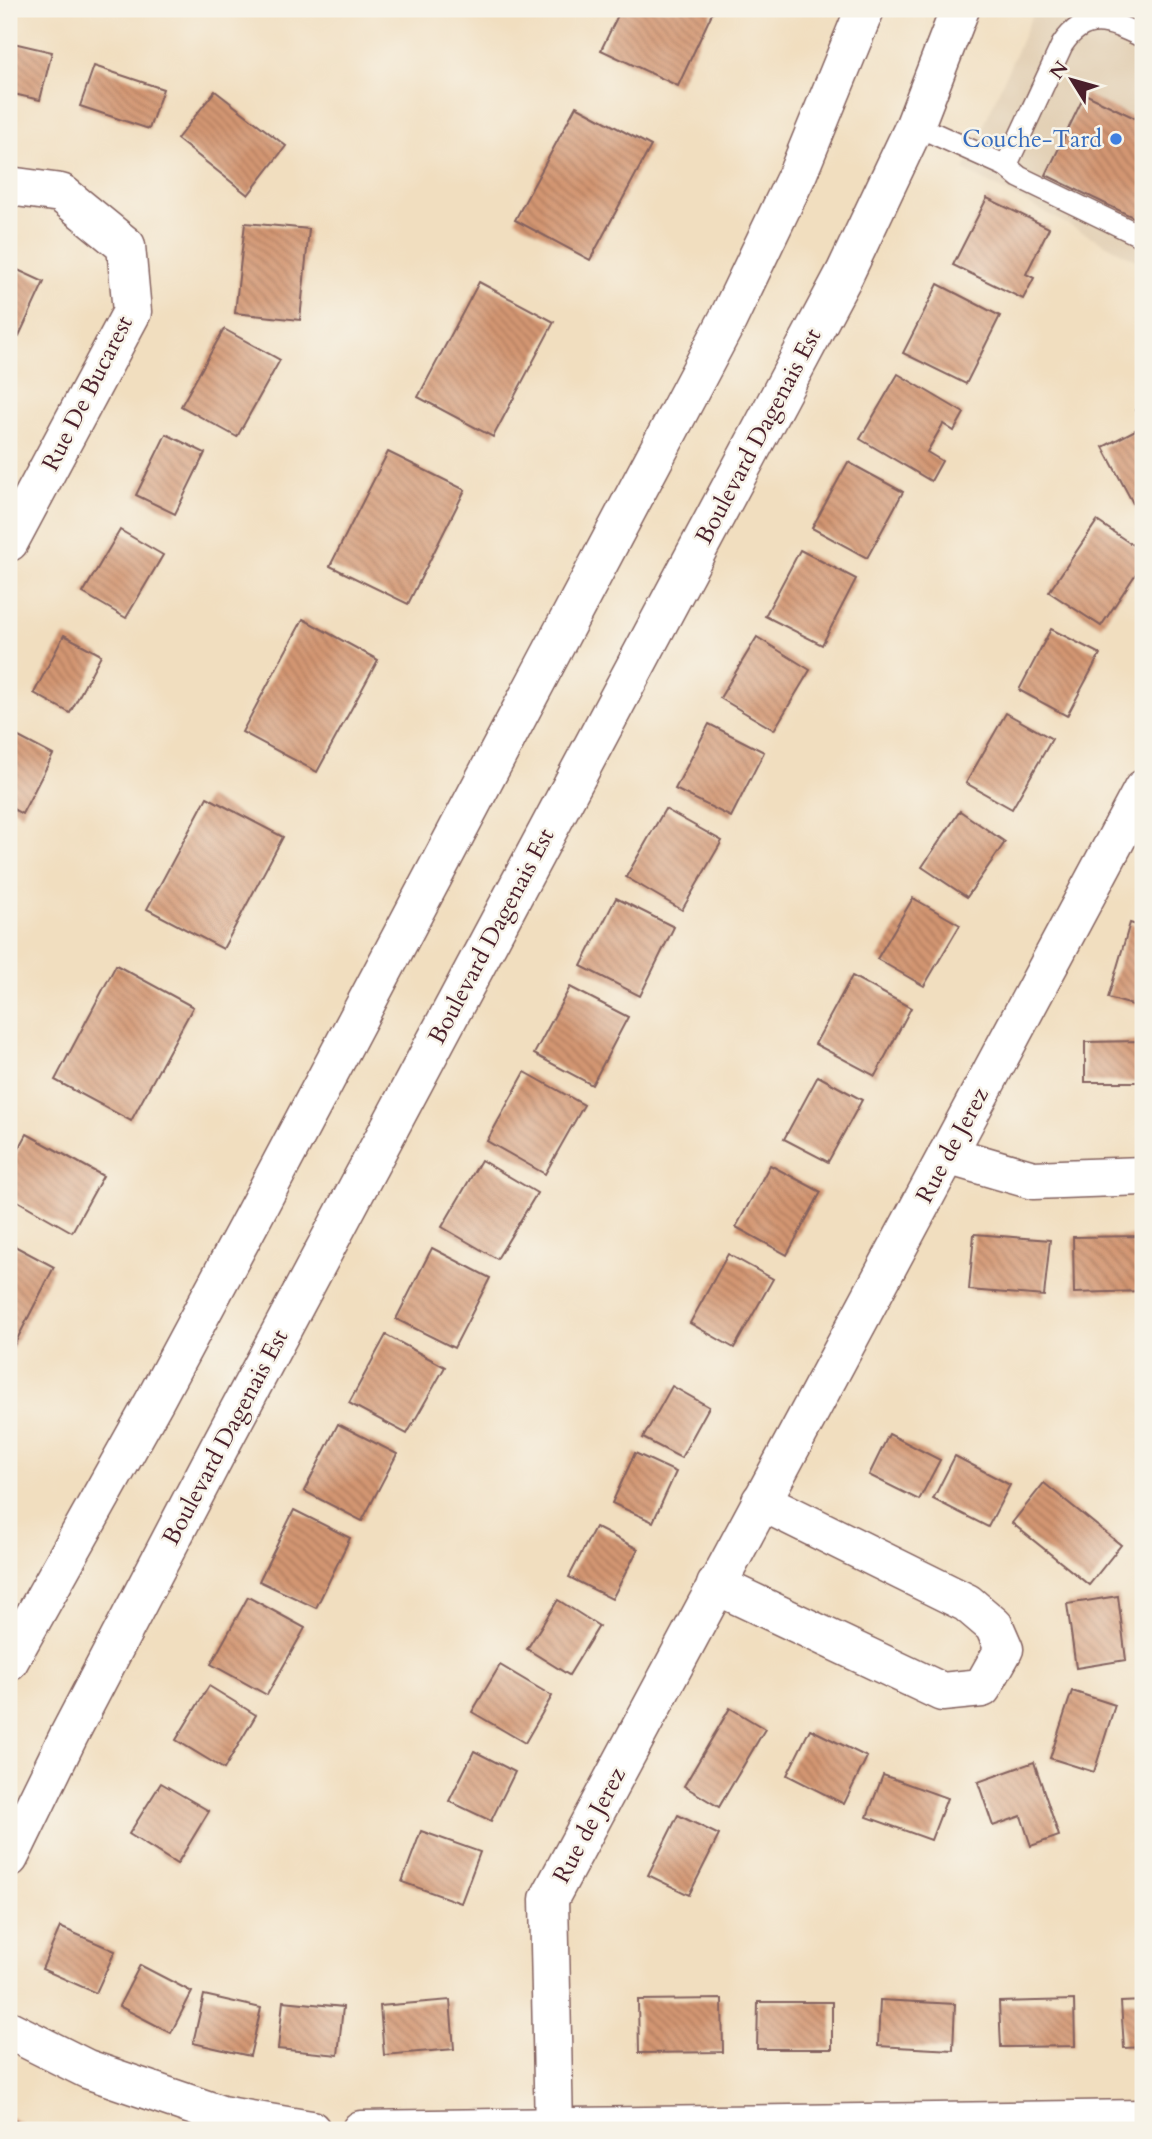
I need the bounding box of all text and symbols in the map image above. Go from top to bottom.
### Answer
north arrow [1036,46,1106,116]
text: N [1044,56,1075,85]
place label: Couche-Tard [962,123,1102,156]
marker: Couche-Tard [1108,131,1124,147]
street label: Rue De Bucarest [34,310,141,476]
street label: Boulevard Dagenais Est [688,322,830,550]
street label: Boulevard Dagenais Est [421,822,563,1050]
street label: Rue de Jerez [908,1081,997,1209]
street label: Boulevard Dagenais Est [155,1323,297,1551]
street label: Rue de Jerez [545,1761,634,1889]

